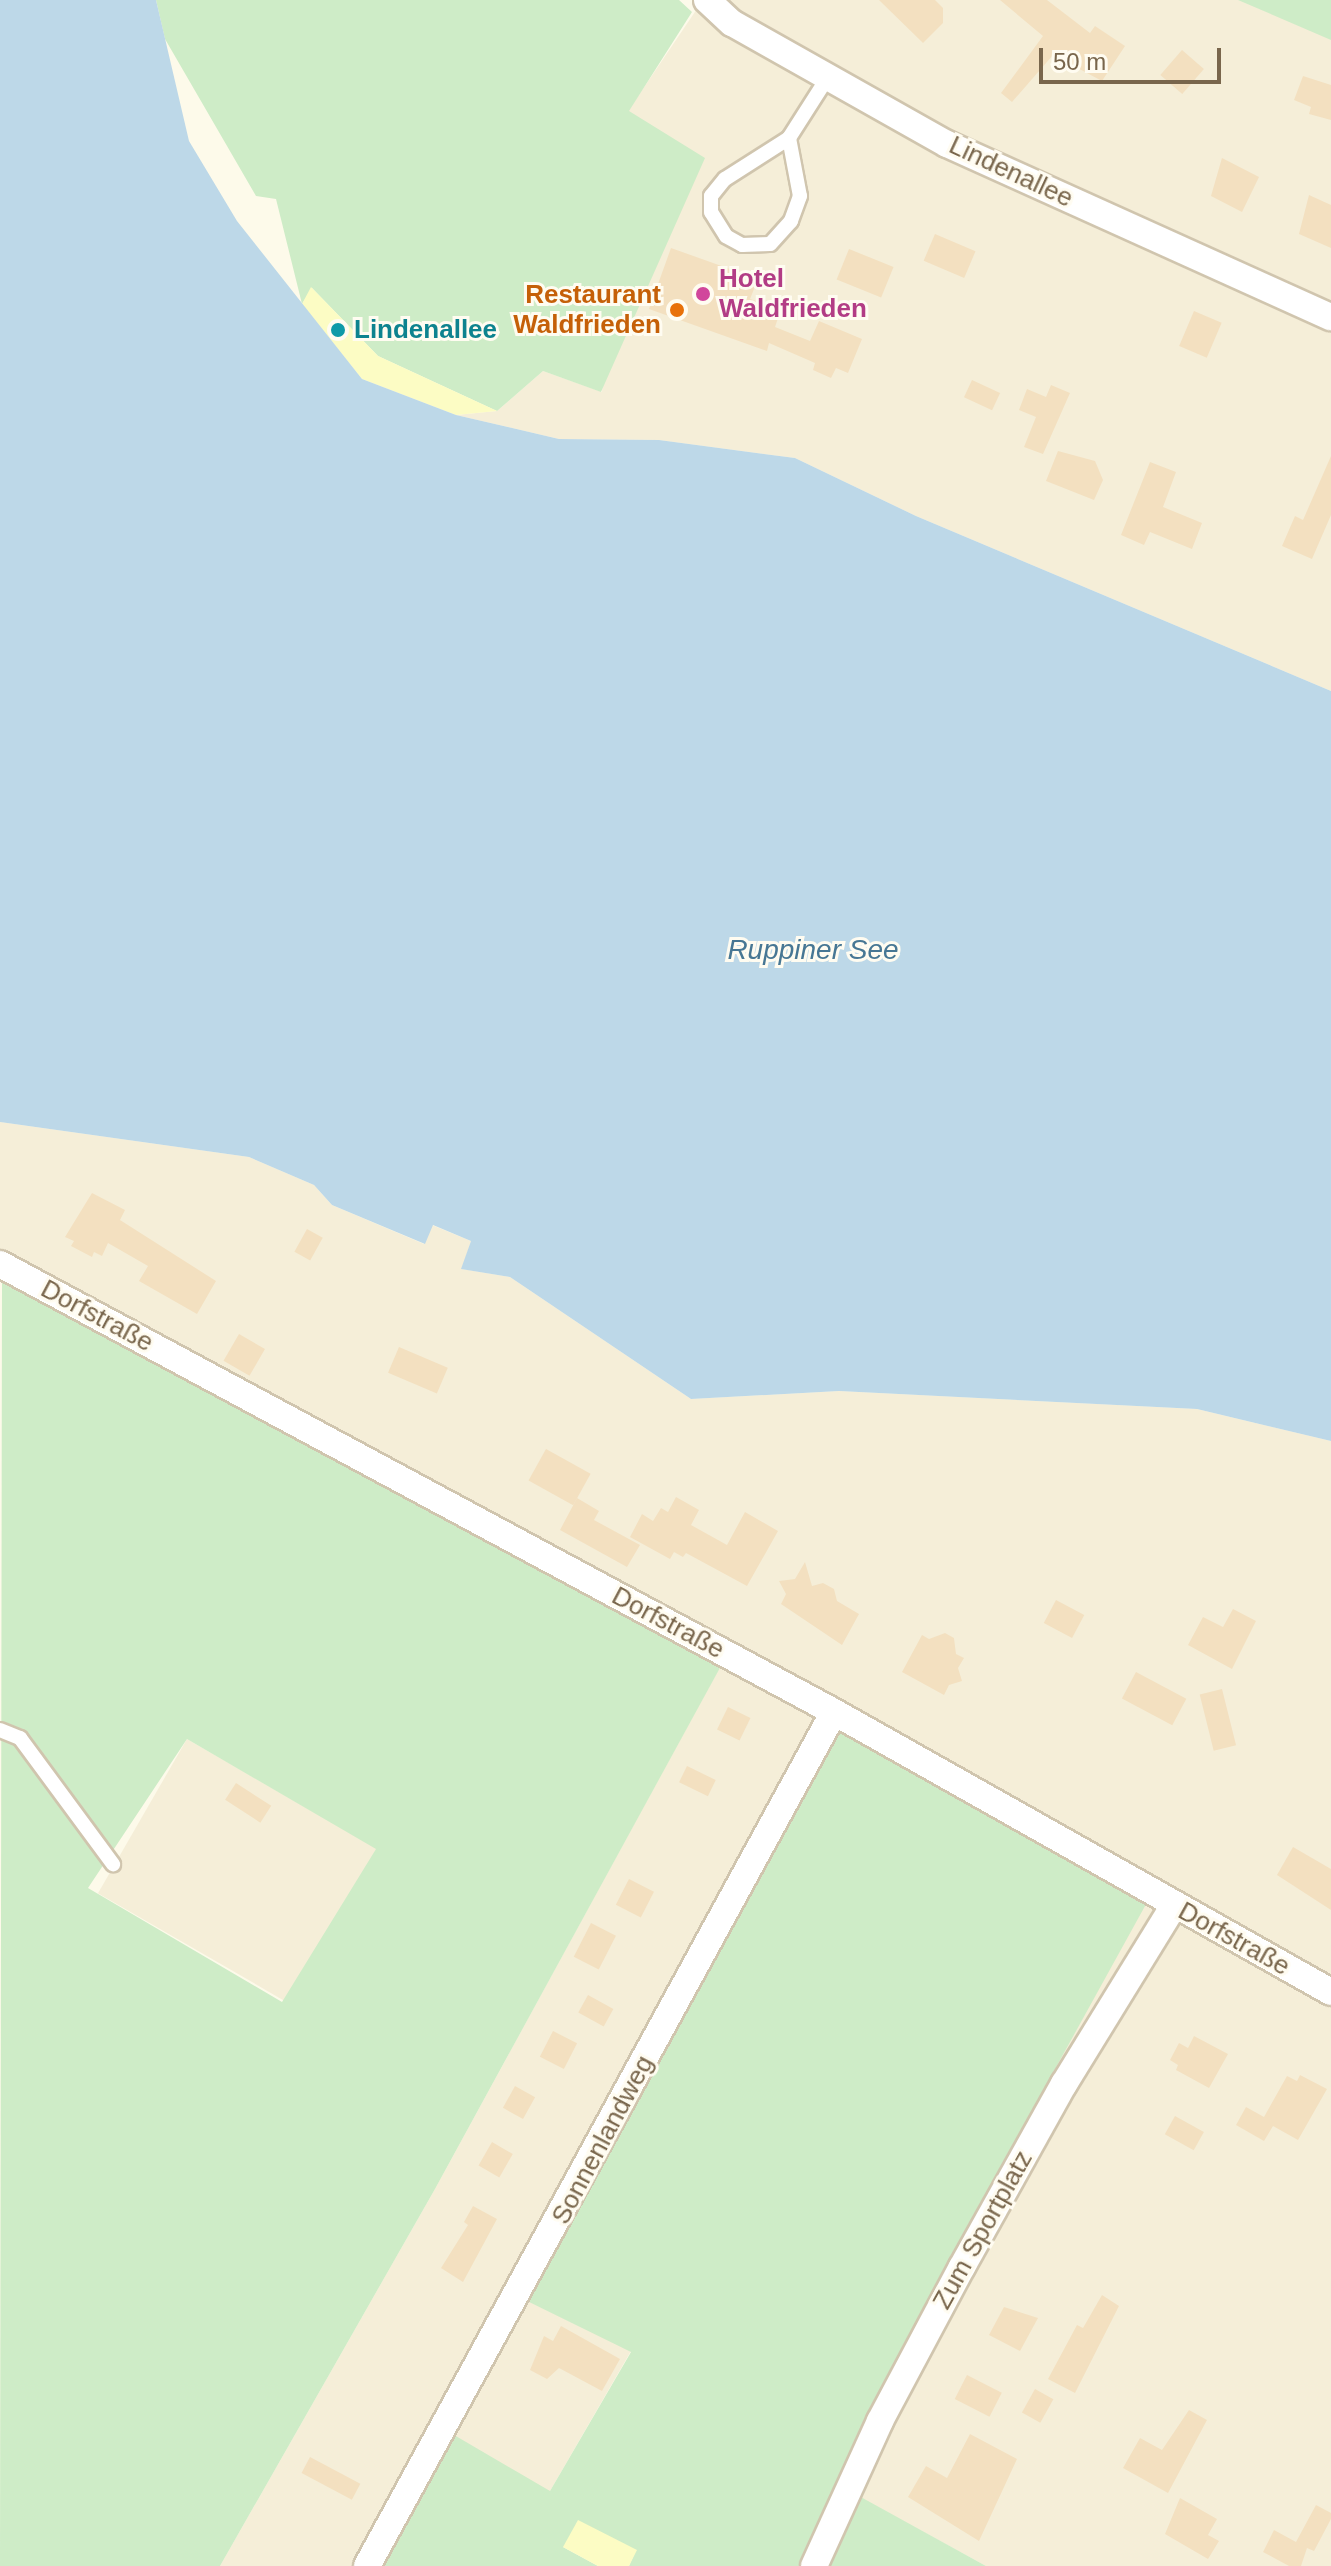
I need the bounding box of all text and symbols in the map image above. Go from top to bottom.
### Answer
scale bar [1043,32,1225,82]
text: 50 m [1053,48,1106,75]
street label: Lindenallee [944,130,1078,214]
place label: Hotel Waldfrieden [719,263,867,324]
place label: Restaurant Waldfrieden [513,279,661,340]
marker: Hotel Waldfrieden [694,285,712,303]
marker: Restaurant Waldfrieden [668,301,686,319]
place label: Lindenallee [354,314,497,346]
marker: Lindenallee [329,321,347,339]
water label: Ruppiner See [727,933,899,967]
street label: Dorfstraße [35,1273,159,1359]
street label: Dorfstraße [606,1580,730,1666]
street label: Dorfstraße [1173,1896,1295,1982]
street label: Sonnenlandweg [545,2050,661,2230]
street label: Zum Sportplatz [927,2145,1039,2315]

